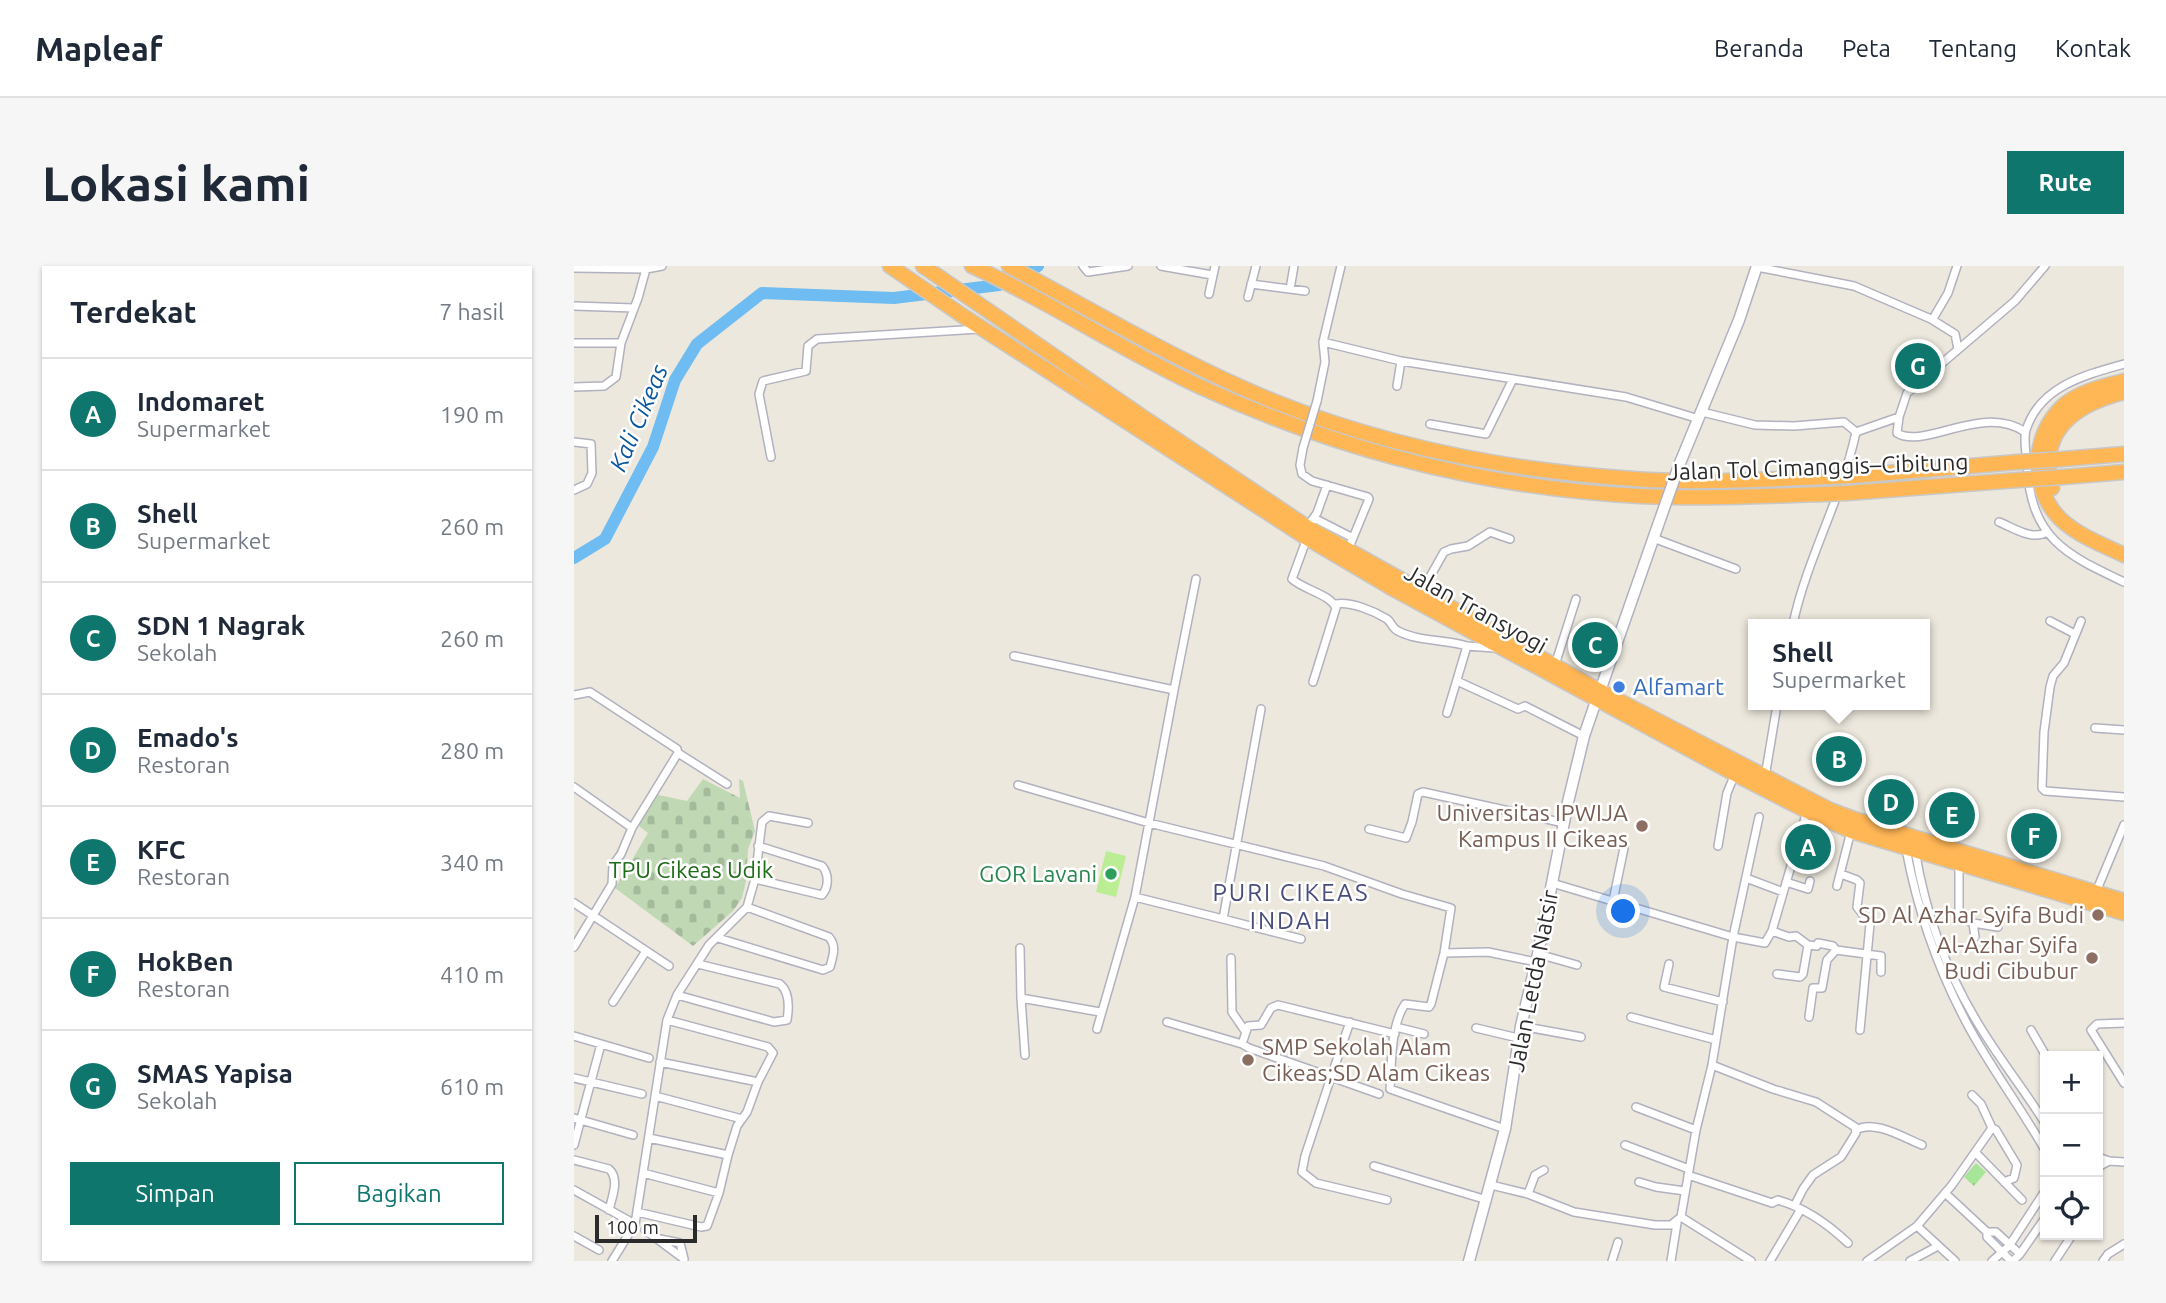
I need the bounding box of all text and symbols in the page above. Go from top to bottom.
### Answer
text: Mapleaf [35,30,163,67]
text: Beranda [1714,35,1804,62]
text: Peta [1842,35,1891,62]
text: Tentang [1929,35,2017,62]
text: Kontak [2055,35,2131,62]
button: Rute [2007,151,2124,214]
text: Lokasi kami [42,155,310,210]
text: Terdekat [70,295,196,329]
text: 7 hasil [439,299,504,324]
pin: G [1895,340,1941,392]
water label: Kali Cikeas [604,360,673,475]
text: Indomaret [137,387,264,416]
text: A [85,402,101,427]
text: 190 m [440,402,504,427]
text: Supermarket [137,416,270,441]
street label: Jalan Tol Cimanggis–Cibitung [1667,449,1969,484]
text: Shell [137,499,198,528]
text: B [85,514,101,539]
text: 260 m [440,514,504,539]
text: Supermarket [137,528,270,553]
street label: Jalan Transyogi [1401,559,1552,658]
text: SDN 1 Nagrak [137,611,305,640]
pin: C [1572,619,1618,671]
popup [1748,619,1930,710]
text: C [86,626,100,651]
text: 260 m [440,626,504,651]
text: Shell [1772,638,1833,667]
text: Sekolah [137,640,217,665]
text: Supermarket [1772,667,1906,692]
place label: Alfamart [1633,674,1724,699]
marker: Alfamart [1611,679,1627,695]
text: Emado's [137,723,238,752]
pin: B [1816,733,1862,785]
text: D [85,738,101,763]
text: 280 m [440,738,504,763]
text: Restoran [137,752,230,777]
pin: D [1868,776,1914,828]
pin: E [1929,789,1975,841]
place label: Universitas IPWIJA Kampus II Cikeas [1436,800,1628,851]
pin: F [2011,810,2057,862]
marker: Universitas IPWIJA Kampus II Cikeas [1634,818,1650,834]
pin: A [1785,821,1831,873]
text: KFC [137,835,185,864]
text: E [86,850,100,875]
text: 340 m [440,850,504,875]
park label: TPU Cikeas Udik [609,857,774,882]
place label: GOR Lavani [979,861,1097,886]
text: Restoran [137,864,230,889]
marker: GOR Lavani [1103,866,1119,882]
district label: PURI CIKEAS INDAH [1212,879,1370,934]
street label: Jalan Letda Natsir [1503,887,1562,1074]
your location [1606,894,1640,928]
place label: SD Al Azhar Syifa Budi [1858,902,2084,927]
marker: SD Al Azhar Syifa Budi [2090,907,2106,923]
place label: Al-Azhar Syifa Budi Cibubur [1937,932,2078,983]
text: HokBen [137,947,234,976]
marker: Al-Azhar Syifa Budi Cibubur [2084,950,2100,966]
text: F [87,962,99,987]
text: 410 m [440,962,504,987]
text: Restoran [137,976,230,1001]
place label: SMP Sekolah Alam Cikeas;SD Alam Cikeas [1262,1034,1490,1085]
map controls [2040,1051,2103,1240]
button: + [2040,1051,2103,1114]
marker: SMP Sekolah Alam Cikeas;SD Alam Cikeas [1240,1052,1256,1068]
text: SMAS Yapisa [137,1059,293,1088]
text: G [85,1074,101,1099]
text: 610 m [440,1074,504,1099]
text: Sekolah [137,1088,217,1113]
button: − [2040,1114,2103,1177]
button: Simpan [70,1162,280,1225]
button: Bagikan [294,1162,504,1225]
button: locate [2040,1177,2103,1240]
scale bar [595,1212,696,1244]
text: 100 m [606,1216,659,1238]

